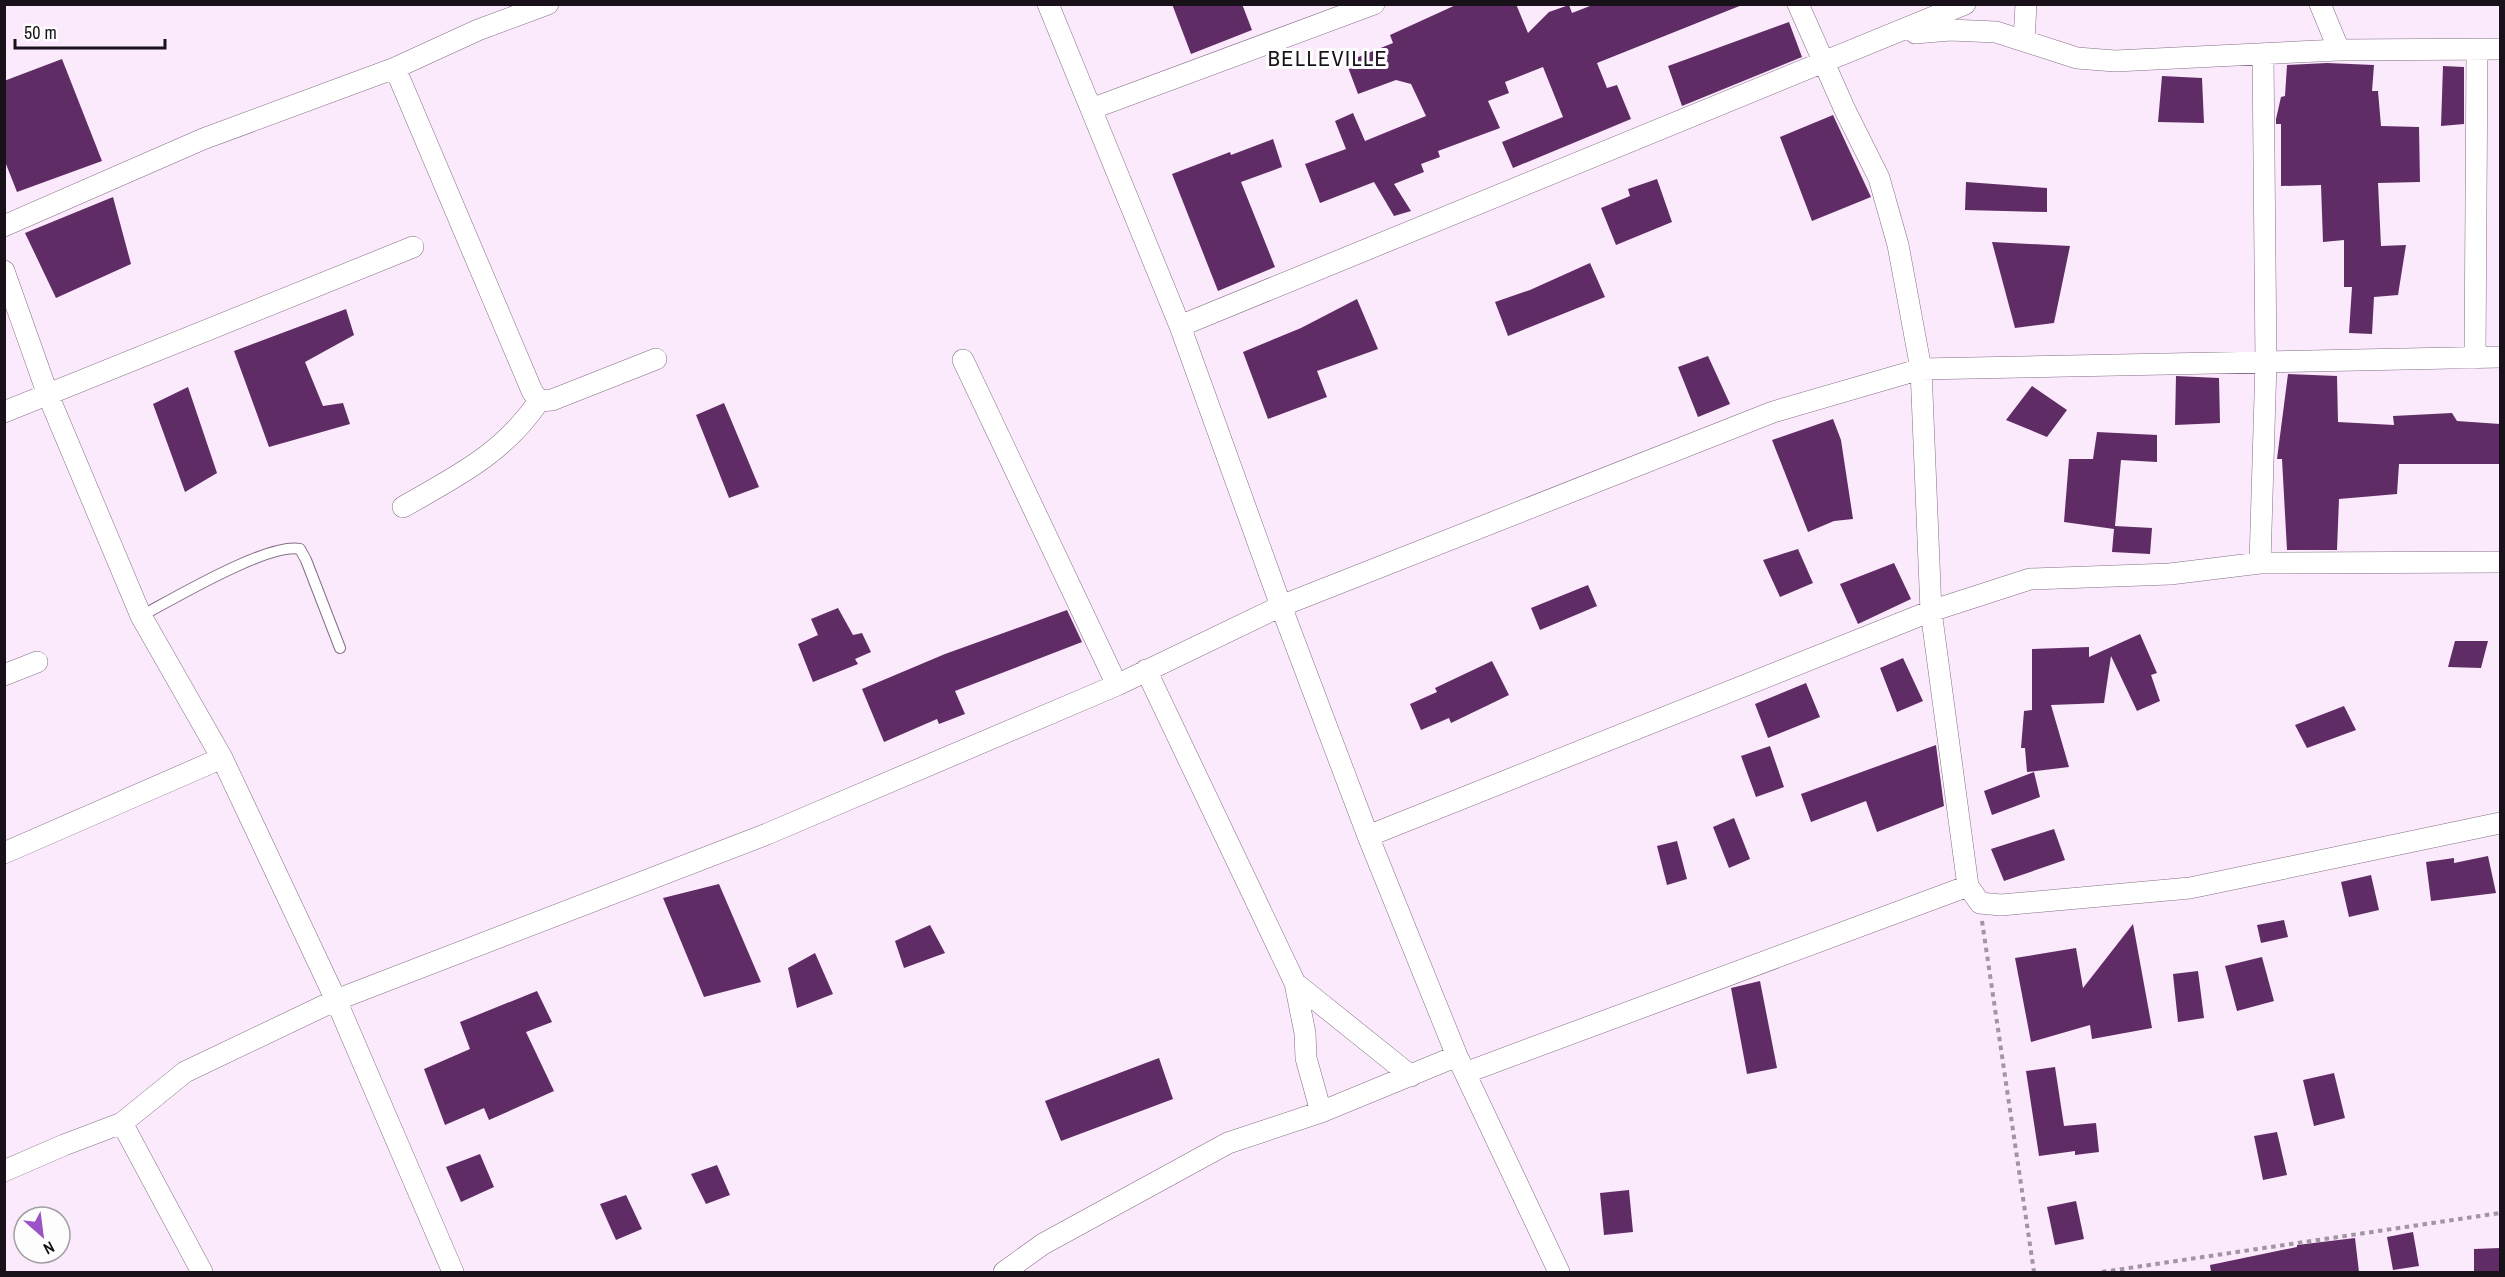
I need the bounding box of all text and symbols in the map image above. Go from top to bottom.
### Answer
scale bar [15,12,165,50]
text: 50 m [24,20,57,45]
district label: BELLEVILLE [1268,43,1388,73]
north arrow [12,1205,72,1265]
text: N [40,1236,58,1260]

